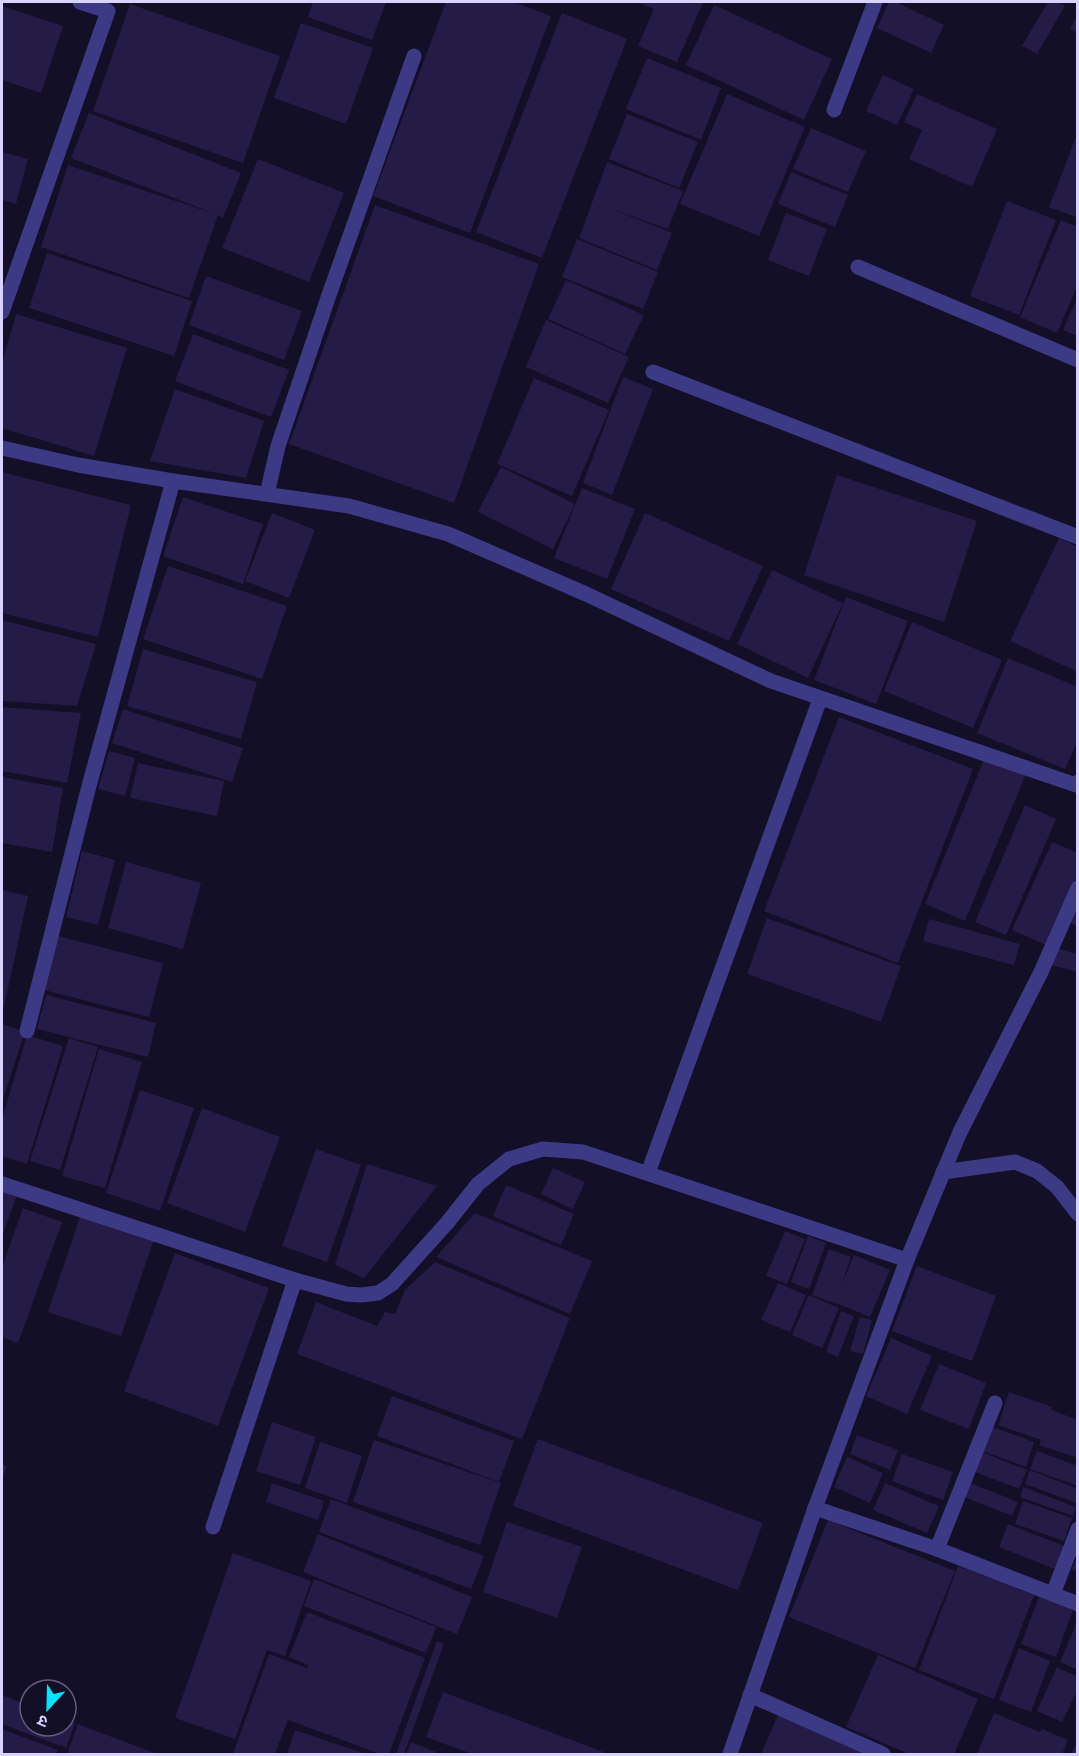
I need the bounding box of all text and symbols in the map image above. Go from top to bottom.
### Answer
north arrow [18,1678,78,1738]
text: उ [34,1711,50,1732]

